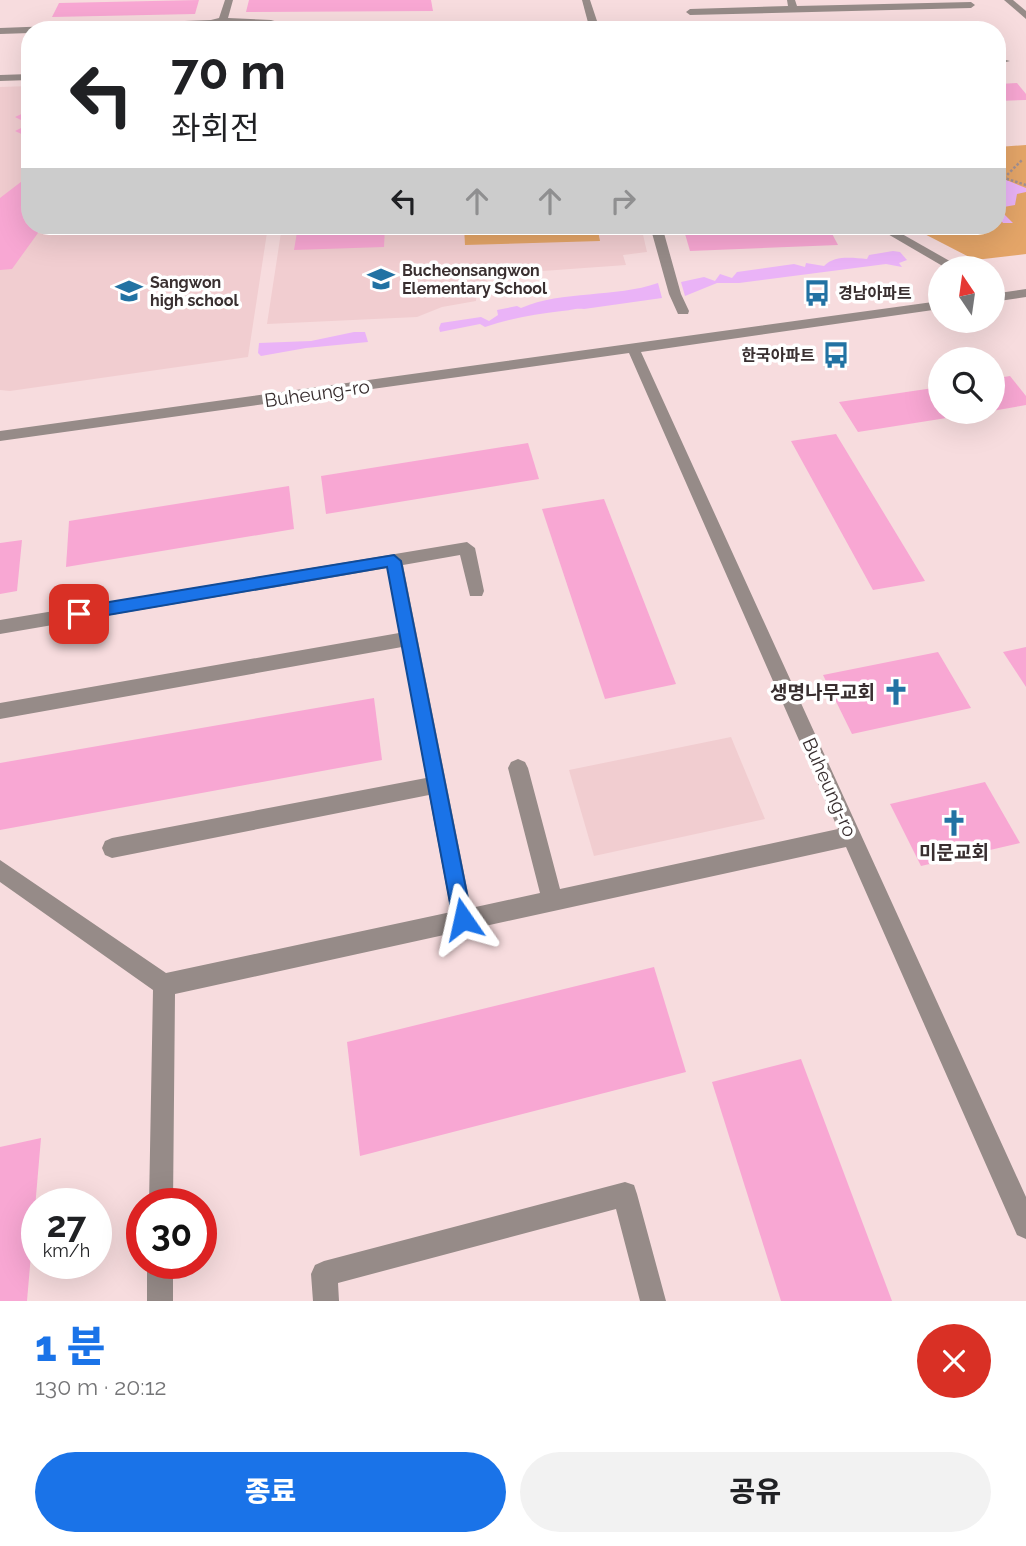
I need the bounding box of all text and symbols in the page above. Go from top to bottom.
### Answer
text: 70 m [171,43,286,100]
icon: left [56,49,147,140]
text: 좌회전 [171,109,259,146]
icon: left [385,182,423,220]
icon: ahead [458,182,496,220]
icon: ahead [531,182,569,220]
icon: right [604,182,642,220]
north arrow [928,256,1004,332]
map controls [928,256,1005,424]
place label: Bucheonsangwon Elementary School [402,261,548,298]
school or university icon: Bucheonsangwon Elementary School [366,264,396,294]
place label: Sangwon high school [150,273,239,310]
school or university icon: Sangwon high school [114,276,144,306]
bus stop icon: 경남아파트 [802,278,832,308]
place label: 경남아파트 [838,284,912,303]
bus stop icon: 한국아파트 [821,340,851,370]
place label: 한국아파트 [741,346,815,365]
button: search [928,347,1005,424]
street label: Buheung-ro [263,375,371,411]
pin [49,584,109,644]
icon: arrive [60,595,98,633]
church icon: 생명나무교회 [881,677,911,707]
place label: 생명나무교회 [770,681,875,703]
street label: Buheung-ro [798,734,862,840]
church icon: 미문교회 [939,808,969,838]
place label: 미문교회 [919,841,989,863]
position arrow [426,882,500,956]
speed limit sign: 30 [126,1188,217,1279]
text: 27 [47,1204,86,1245]
text: km/h [43,1240,90,1261]
text: 1 분 [35,1322,105,1371]
button: close [917,1324,991,1398]
text: 130 m · 20:12 [35,1373,167,1400]
button: 종료 [35,1452,506,1532]
button: 공유 [520,1452,991,1532]

